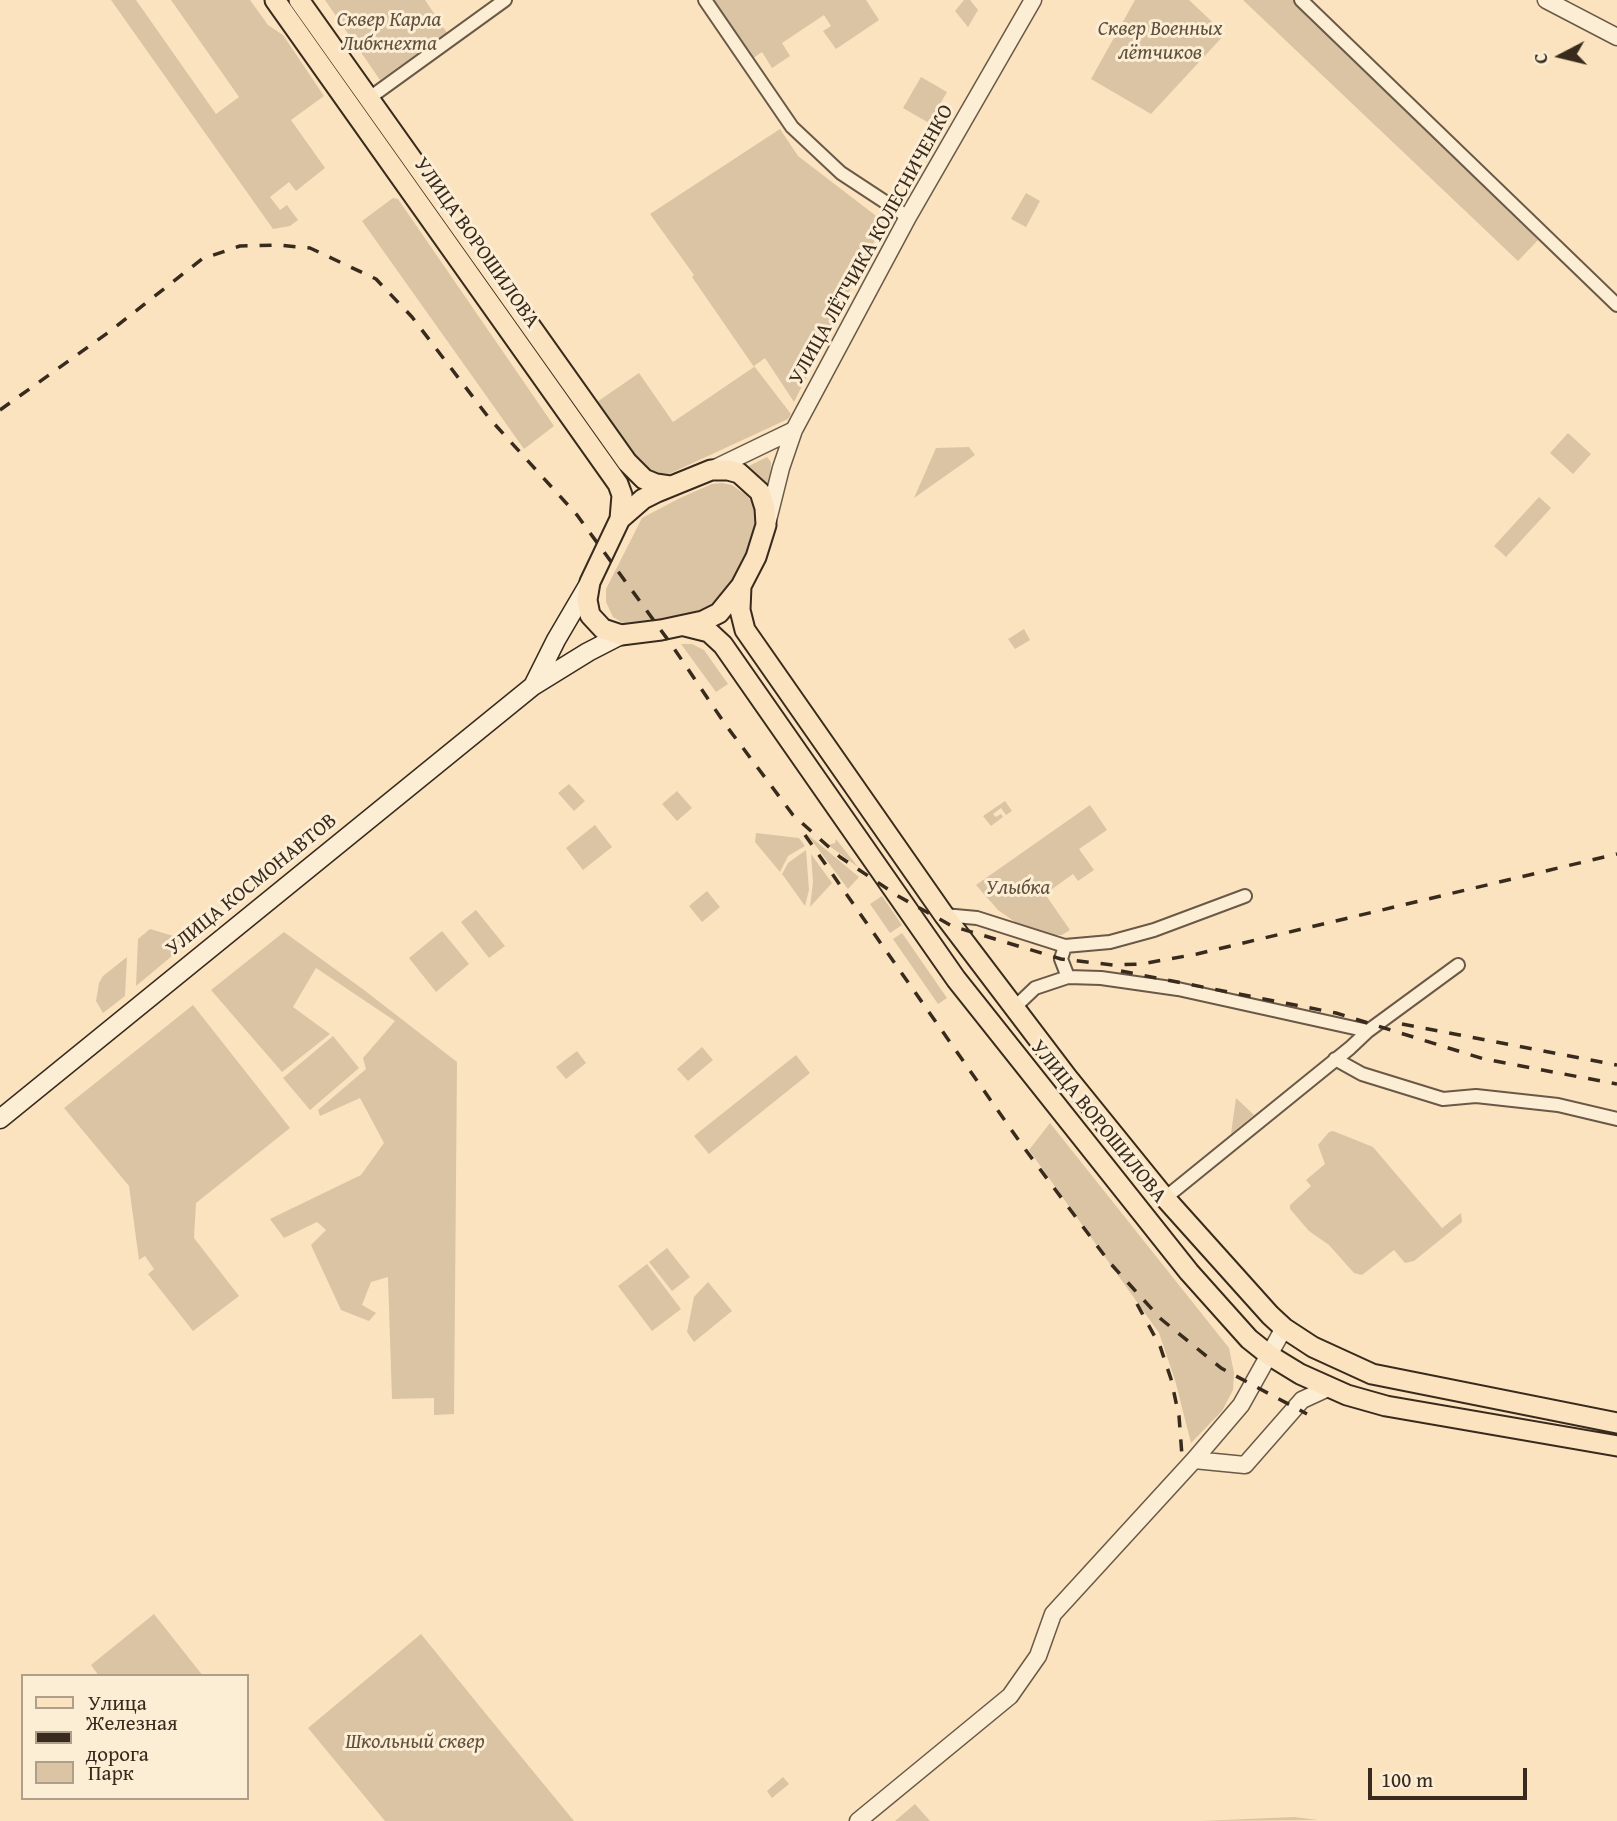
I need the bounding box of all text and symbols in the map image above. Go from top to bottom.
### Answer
park label: Сквер Карла Либкнехта [337,8,441,58]
park label: Сквер Военных лётчиков [1098,17,1222,67]
north arrow [1526,21,1596,91]
text: С [1526,52,1555,66]
street label: УЛИЦА ЛЁТЧИКА КОЛЕСНИЧЕНКО [784,101,960,389]
street label: УЛИЦА ВОРОШИЛОВА [408,153,544,333]
street label: УЛИЦА КОСМОНАВТОВ [162,808,342,962]
park label: Улыбка [986,876,1050,902]
street label: УЛИЦА ВОРОШИЛОВА [1025,1035,1171,1209]
legend [21,1674,248,1800]
text: Улица [88,1687,147,1718]
text: Железная дорога [86,1707,178,1769]
park label: Школьный сквер [345,1730,485,1756]
scale bar [1372,1755,1531,1799]
text: Парк [88,1757,134,1788]
text: 100 m [1381,1764,1433,1795]

